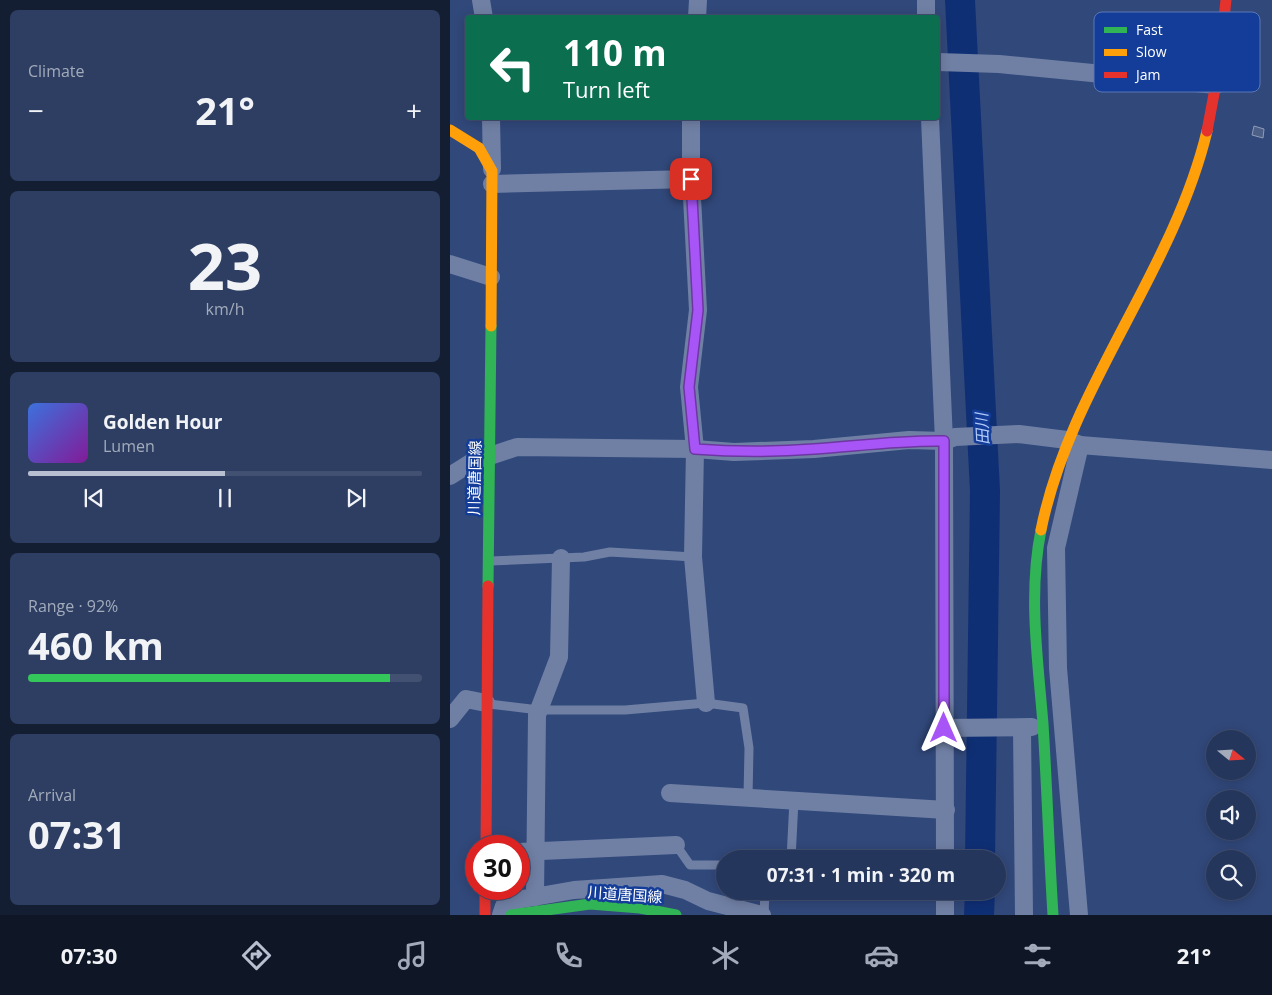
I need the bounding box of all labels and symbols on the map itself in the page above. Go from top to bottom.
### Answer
legend [1094,12,1260,92]
text: Fast [1136,20,1163,39]
text: Slow [1136,42,1167,61]
text: Jam [1134,65,1161,84]
pin [670,158,712,200]
water label: 田川 [970,410,994,446]
street label: 川道唐国線 [463,440,485,516]
position arrow [917,701,969,753]
north arrow [1206,730,1256,780]
speed limit sign: 30 [465,835,530,900]
street label: 川道唐国線 [587,881,663,907]

